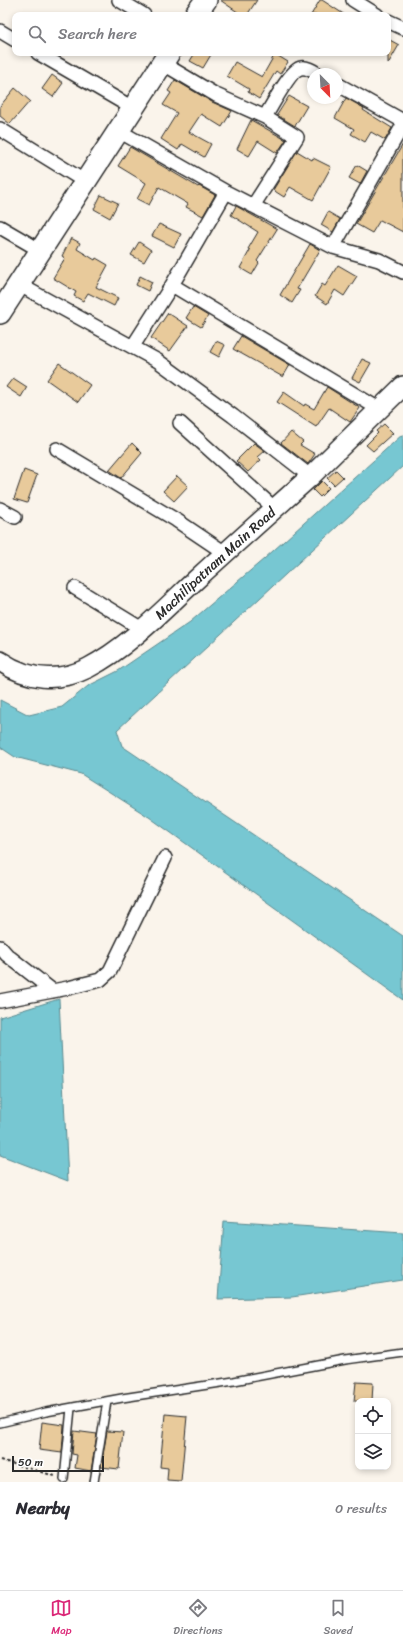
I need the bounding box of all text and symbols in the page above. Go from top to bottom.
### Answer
search box [12,12,391,56]
text: Search here [58,21,137,47]
icon: search [26,23,48,45]
north arrow [307,68,343,104]
street label: Machilipatnam Main Road [148,500,283,626]
map controls [355,1398,391,1470]
button: locate [355,1398,391,1434]
button: layers [355,1434,391,1470]
text: 50 m [18,1453,43,1472]
scale bar [12,1454,104,1473]
text: Nearby [16,1493,70,1523]
text: 0 results [335,1497,387,1520]
tab: Map [50,1597,72,1640]
tab: Directions [173,1597,223,1640]
tab: Saved [324,1597,353,1640]

